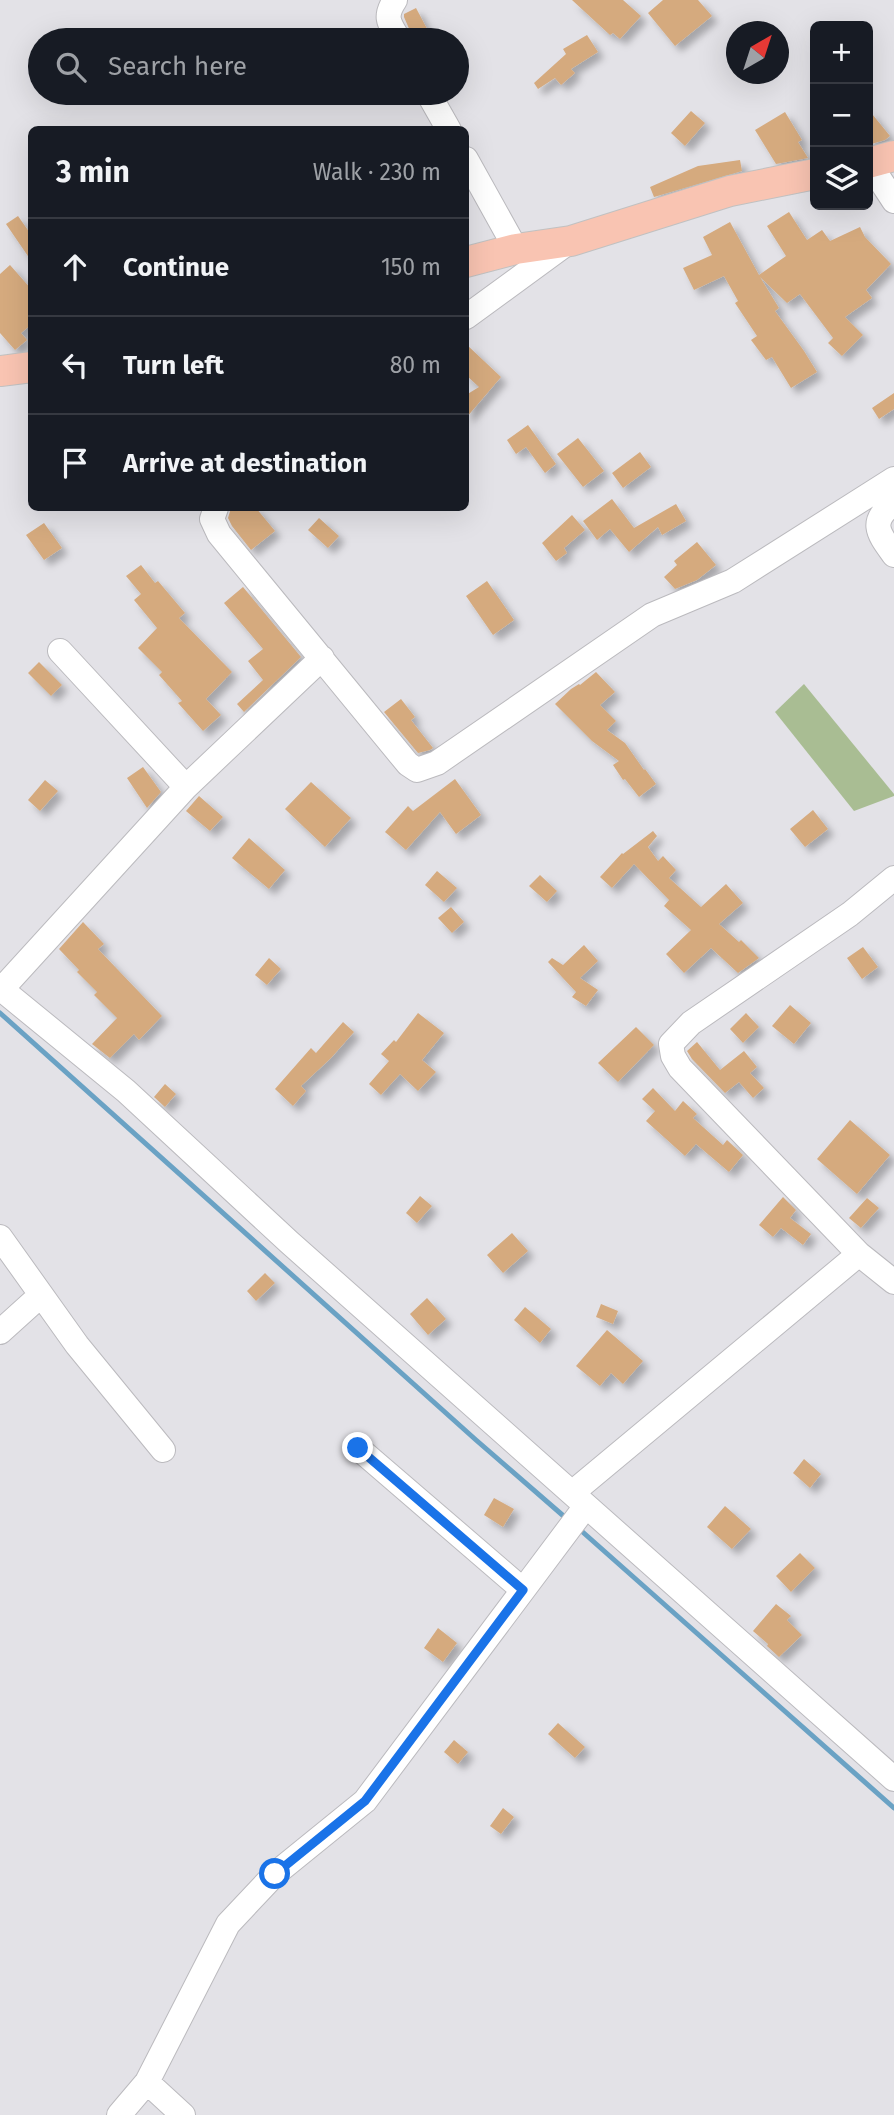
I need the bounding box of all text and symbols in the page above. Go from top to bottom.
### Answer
north arrow [726,21,789,84]
map controls [810,21,873,210]
button: + [810,21,873,84]
search box [28,28,469,105]
icon: search [52,48,90,86]
text: Search here [108,51,247,82]
button: − [810,84,873,147]
button: layers [810,147,873,210]
text: 3 min [56,154,130,190]
text: Walk · 230 m [313,158,441,186]
icon: ahead [56,248,94,286]
text: Continue [123,252,229,283]
text: 150 m [381,253,441,281]
icon: left [56,346,94,384]
text: Turn left [123,350,224,381]
text: 80 m [390,351,441,379]
icon: arrive [56,444,94,482]
text: Arrive at destination [123,448,367,479]
route end [342,1432,373,1463]
route start [259,1858,290,1889]

